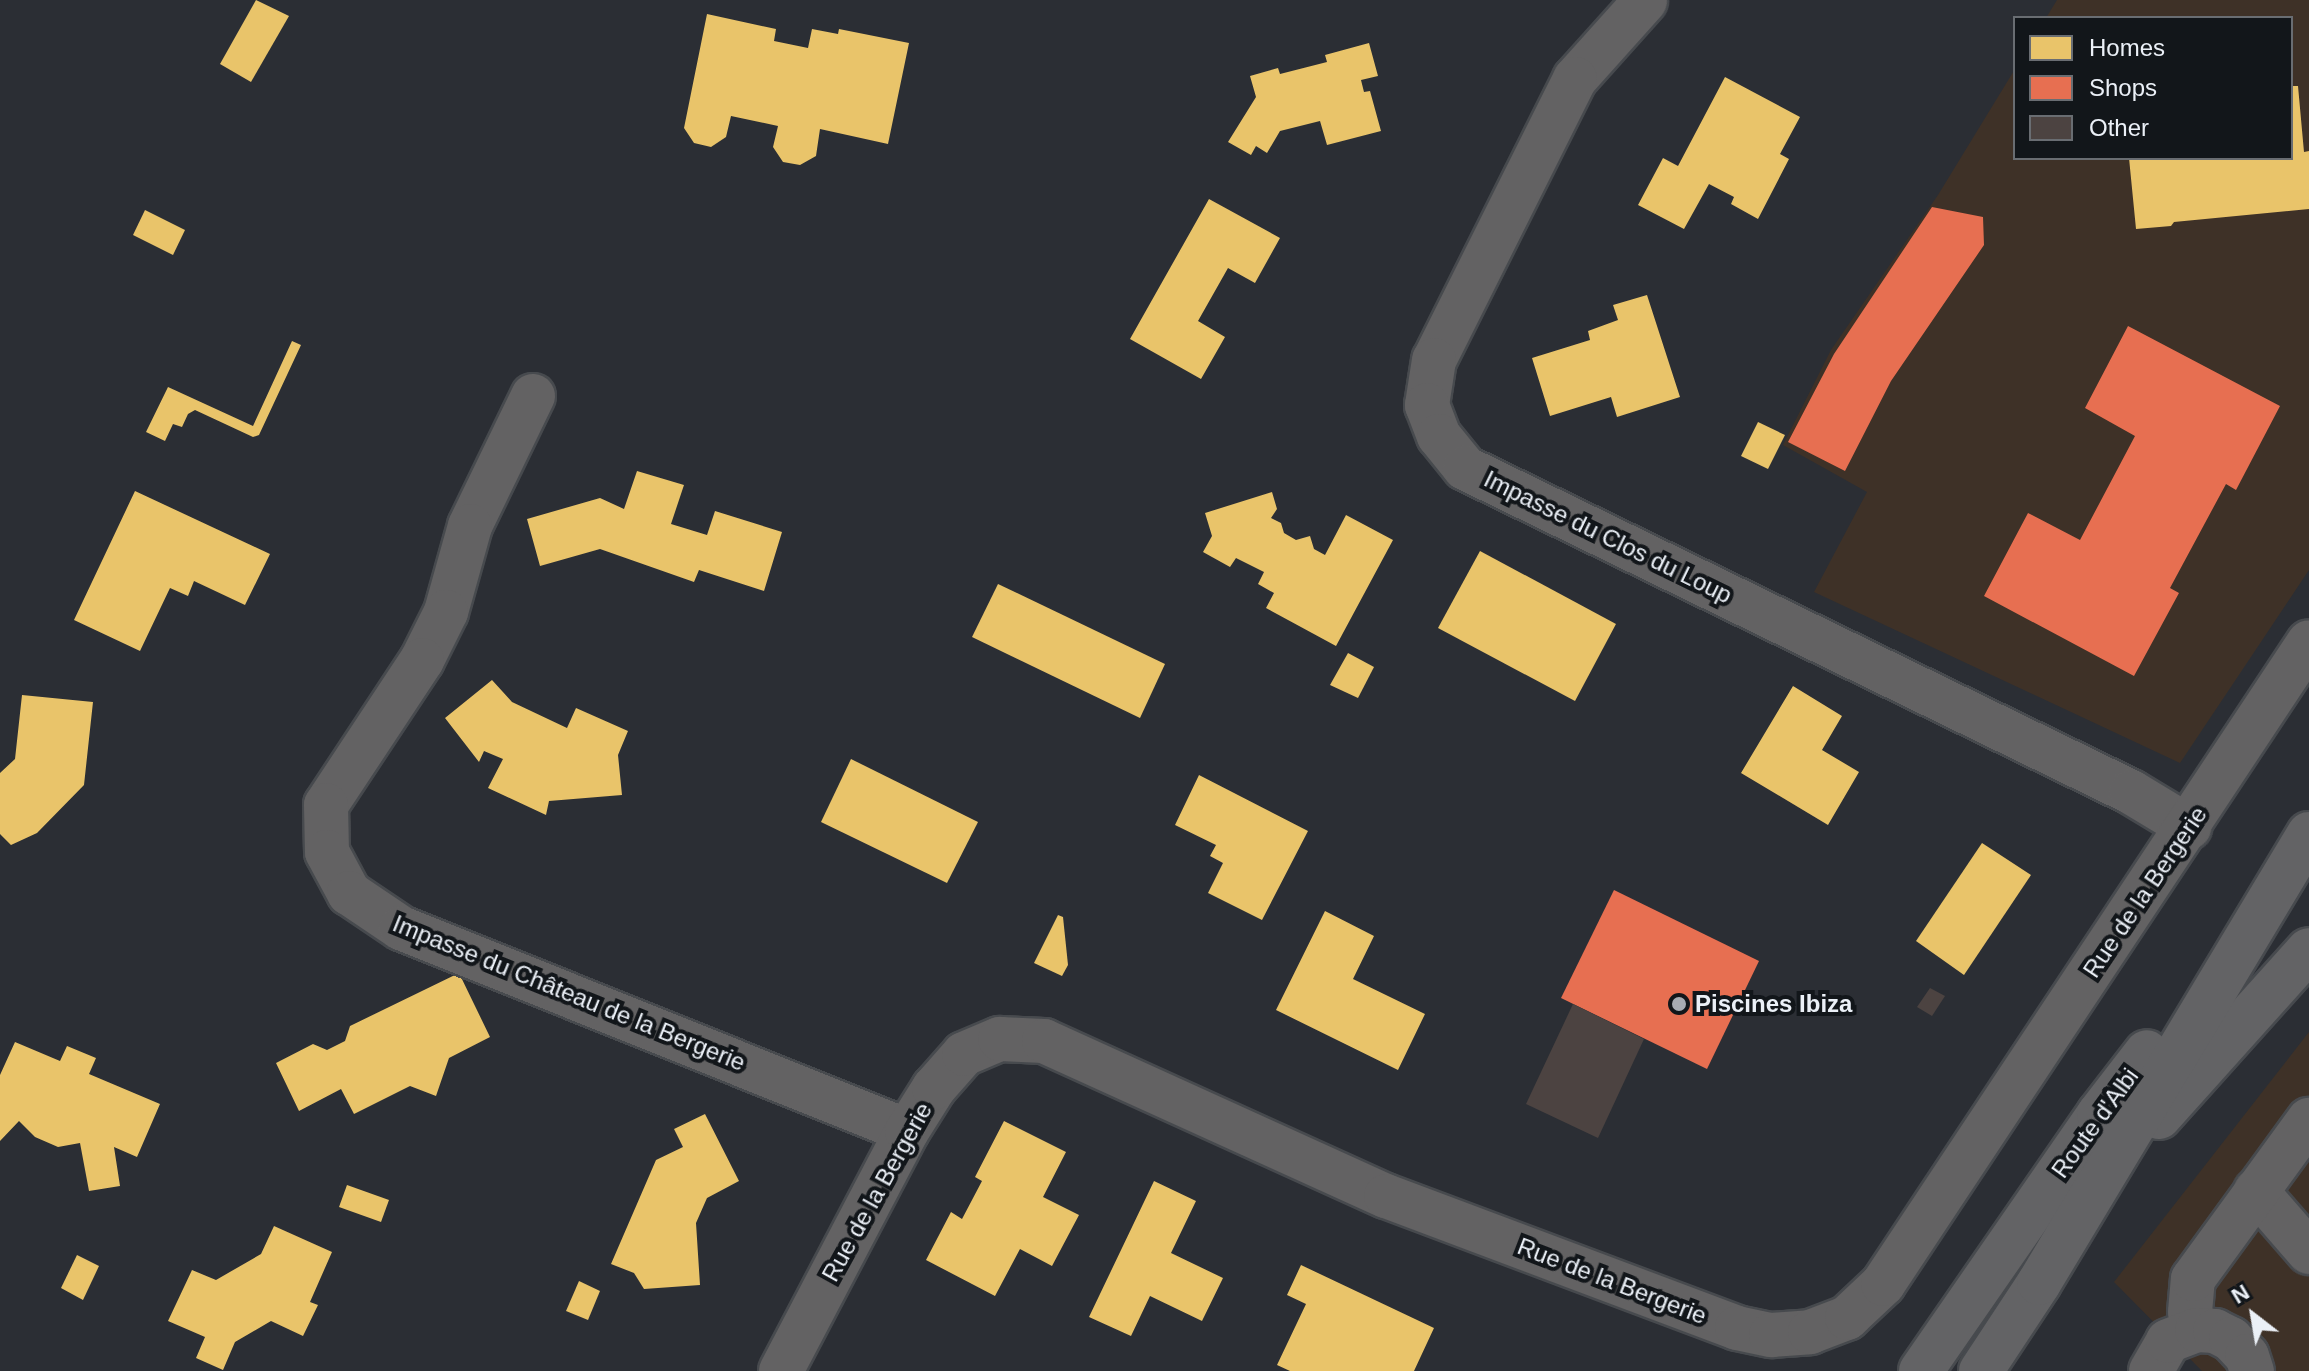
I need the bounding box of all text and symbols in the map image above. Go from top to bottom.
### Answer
legend [2013,16,2293,160]
text: Homes [2089,34,2165,61]
text: Shops [2089,74,2157,101]
text: Other [2089,114,2149,141]
street label: Impasse du Clos du Loup [1479,464,1737,610]
street label: Rue de la Bergerie [2077,801,2213,983]
street label: Impasse du Château de la Bergerie [389,909,749,1077]
place label: Piscines Ibiza [1695,990,1852,1018]
marker: Piscines Ibiza [1670,995,1688,1013]
street label: Route d'Albi [2046,1062,2144,1184]
street label: Rue de la Bergerie [816,1098,938,1286]
street label: Rue de la Bergerie [1513,1232,1711,1330]
north arrow [2213,1275,2293,1355]
text: N [2227,1279,2254,1309]

